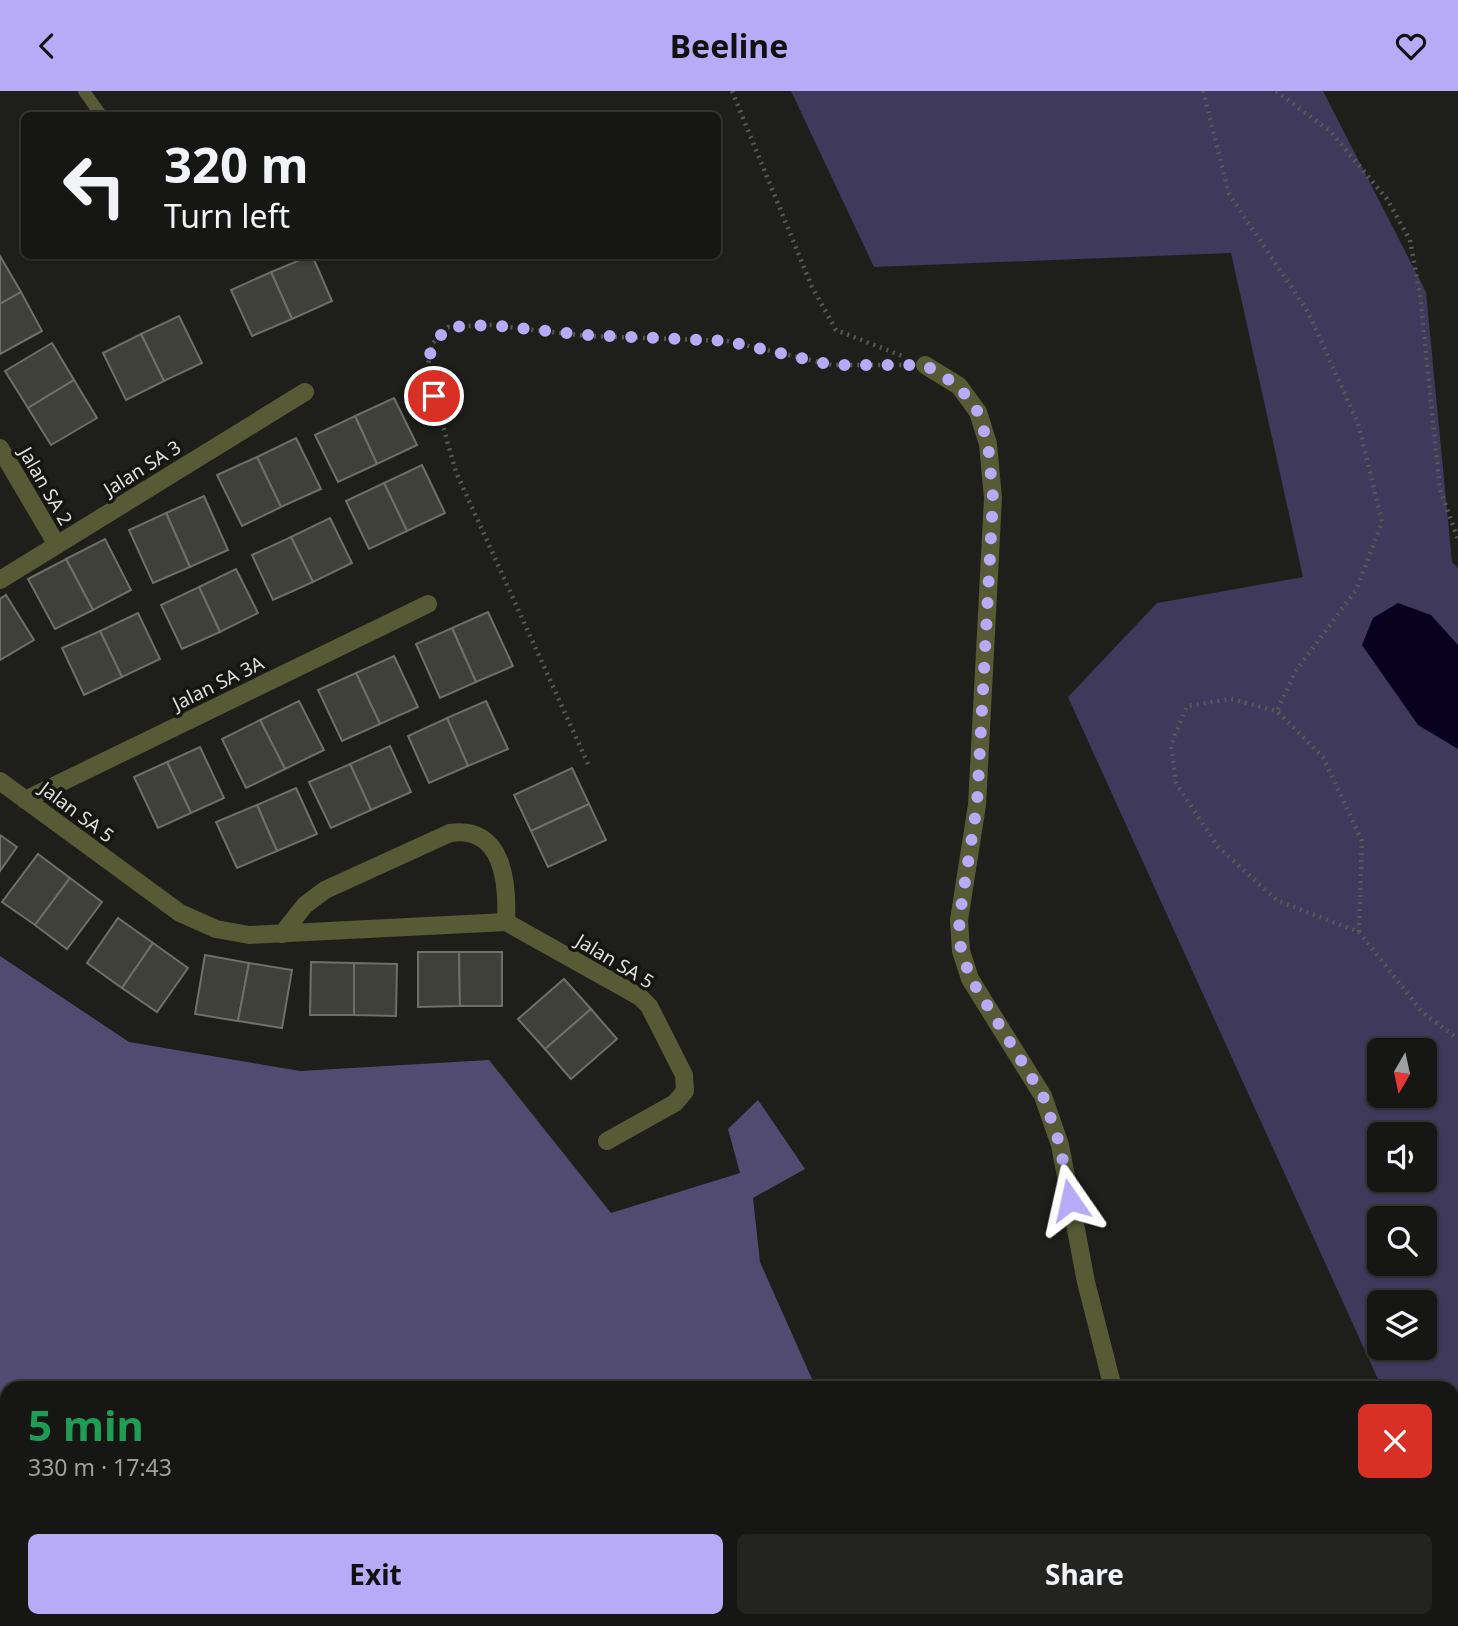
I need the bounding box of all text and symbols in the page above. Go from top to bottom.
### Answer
text: Beeline [670,24,788,67]
icon: back [28,27,66,65]
icon: heart [1392,27,1430,65]
text: 320 m [164,131,309,197]
icon: left [49,140,140,231]
text: Turn left [164,194,290,237]
pin [404,366,464,426]
icon: arrive [415,377,453,415]
street label: Jalan SA 3 [97,434,186,503]
street label: Jalan SA 2 [12,440,79,530]
street label: Jalan SA 3A [166,649,269,717]
street label: Jalan SA 5 [33,774,119,848]
street label: Jalan SA 5 [570,927,659,994]
north arrow [1367,1038,1437,1108]
map controls [1367,1038,1437,1360]
button: sound [1367,1122,1437,1192]
position arrow [1033,1163,1107,1237]
button: search [1367,1206,1437,1276]
button: layers [1367,1290,1437,1360]
text: 5 min [28,1396,144,1453]
button: close [1358,1404,1432,1478]
text: 330 m · 17:43 [28,1451,172,1483]
button: Exit [28,1534,723,1614]
button: Share [737,1534,1432,1614]

